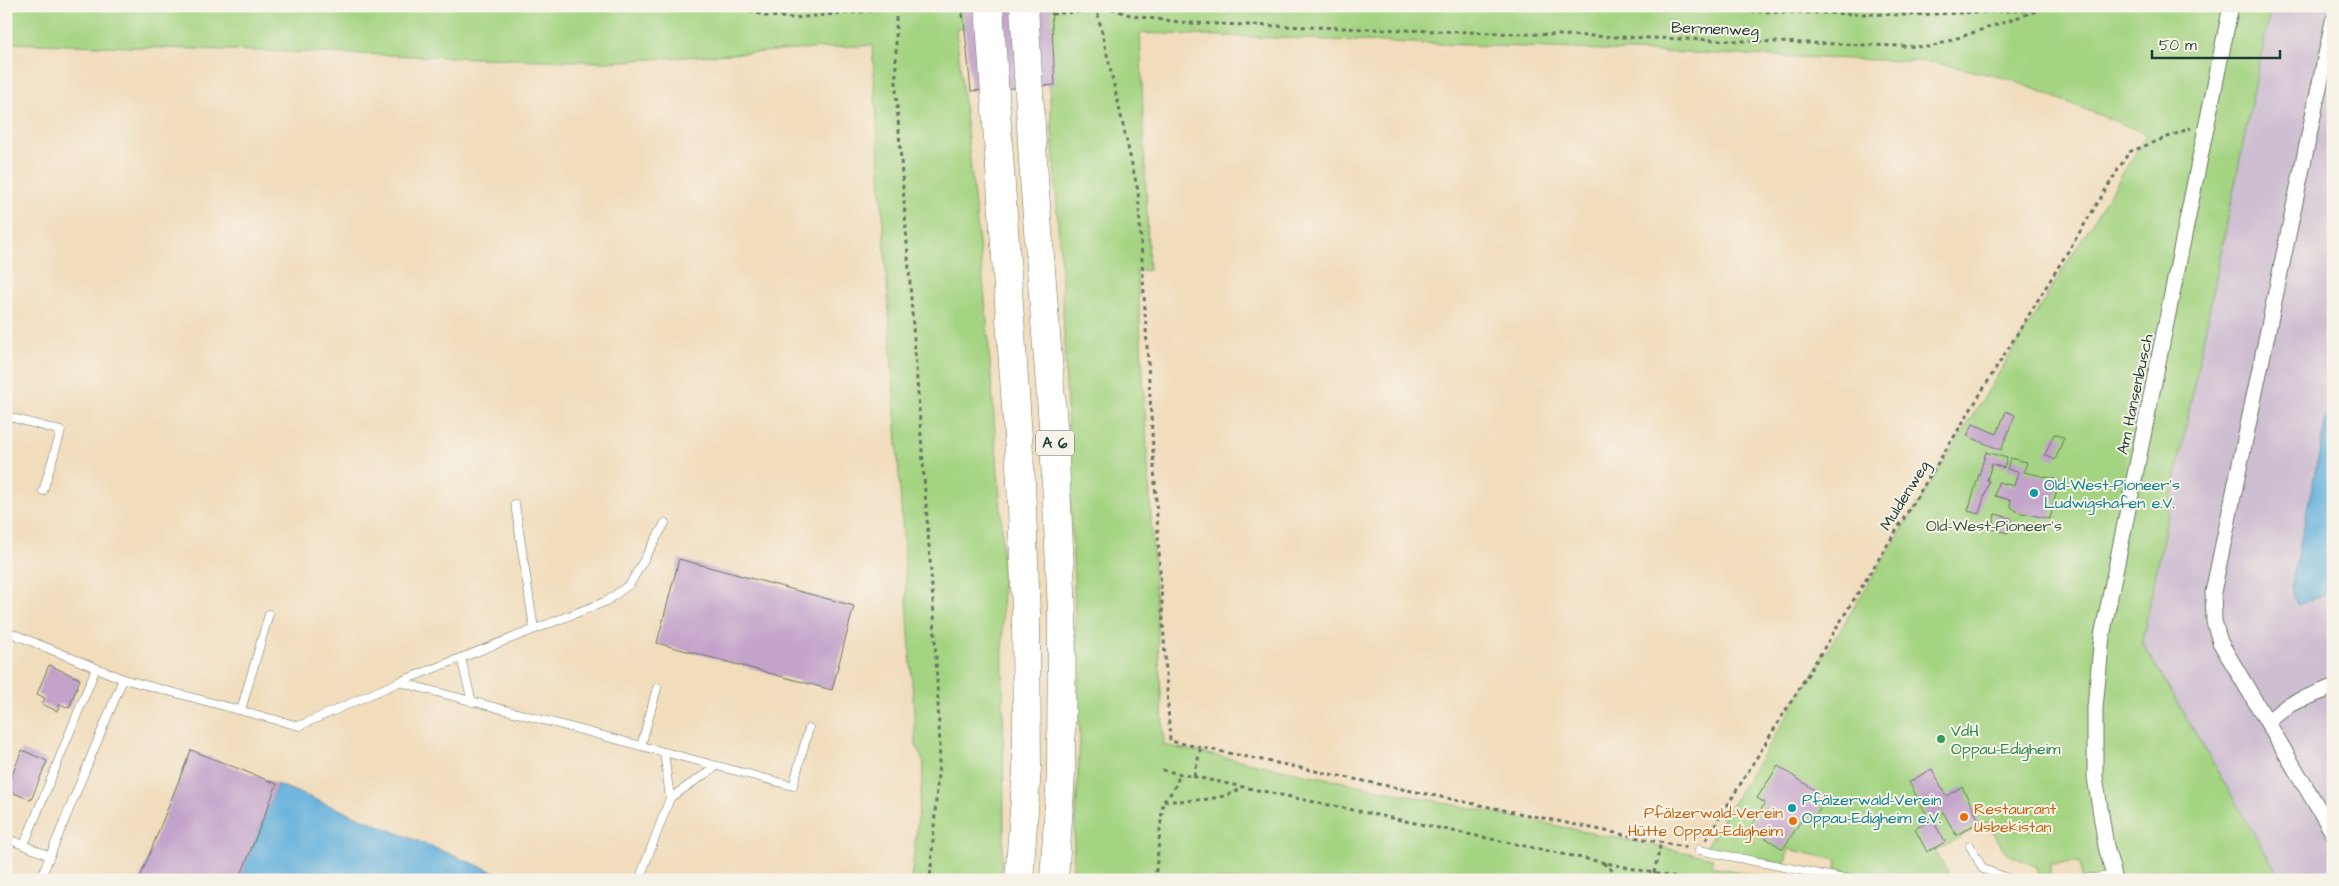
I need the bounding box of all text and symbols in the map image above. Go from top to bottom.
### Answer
street label: Bermenweg [1671,16,1759,43]
scale bar [2152,28,2279,60]
text: 50 m [2159,35,2197,56]
street label: Am Hansenbusch [2111,332,2159,457]
road number: A 6 [1036,430,1074,456]
street label: Muldenweg [1875,456,1936,535]
place label: Old-West-Pioneer's Ludwigshafen e.V. [2044,474,2180,515]
marker: Old-West-Pioneer's Ludwigshafen e.V. [2028,487,2040,499]
park label: Old-West-Pioneer's [1926,515,2062,537]
place label: VdH Oppau-Edigheim [1951,720,2061,761]
marker: VdH Oppau-Edigheim [1935,733,1947,745]
place label: Pfälzerwald-Verein Oppau-Edigheim e.V. [1802,789,1941,830]
place label: Restaurant Usbekistan [1974,798,2057,838]
place label: Pfälzerwald-Verein Hütte Oppau-Edigheim [1628,802,1784,843]
marker: Pfälzerwald-Verein Oppau-Edigheim e.V. [1786,802,1798,814]
marker: Restaurant Usbekistan [1958,811,1970,823]
marker: Pfälzerwald-Verein Hütte Oppau-Edigheim [1787,815,1799,827]

